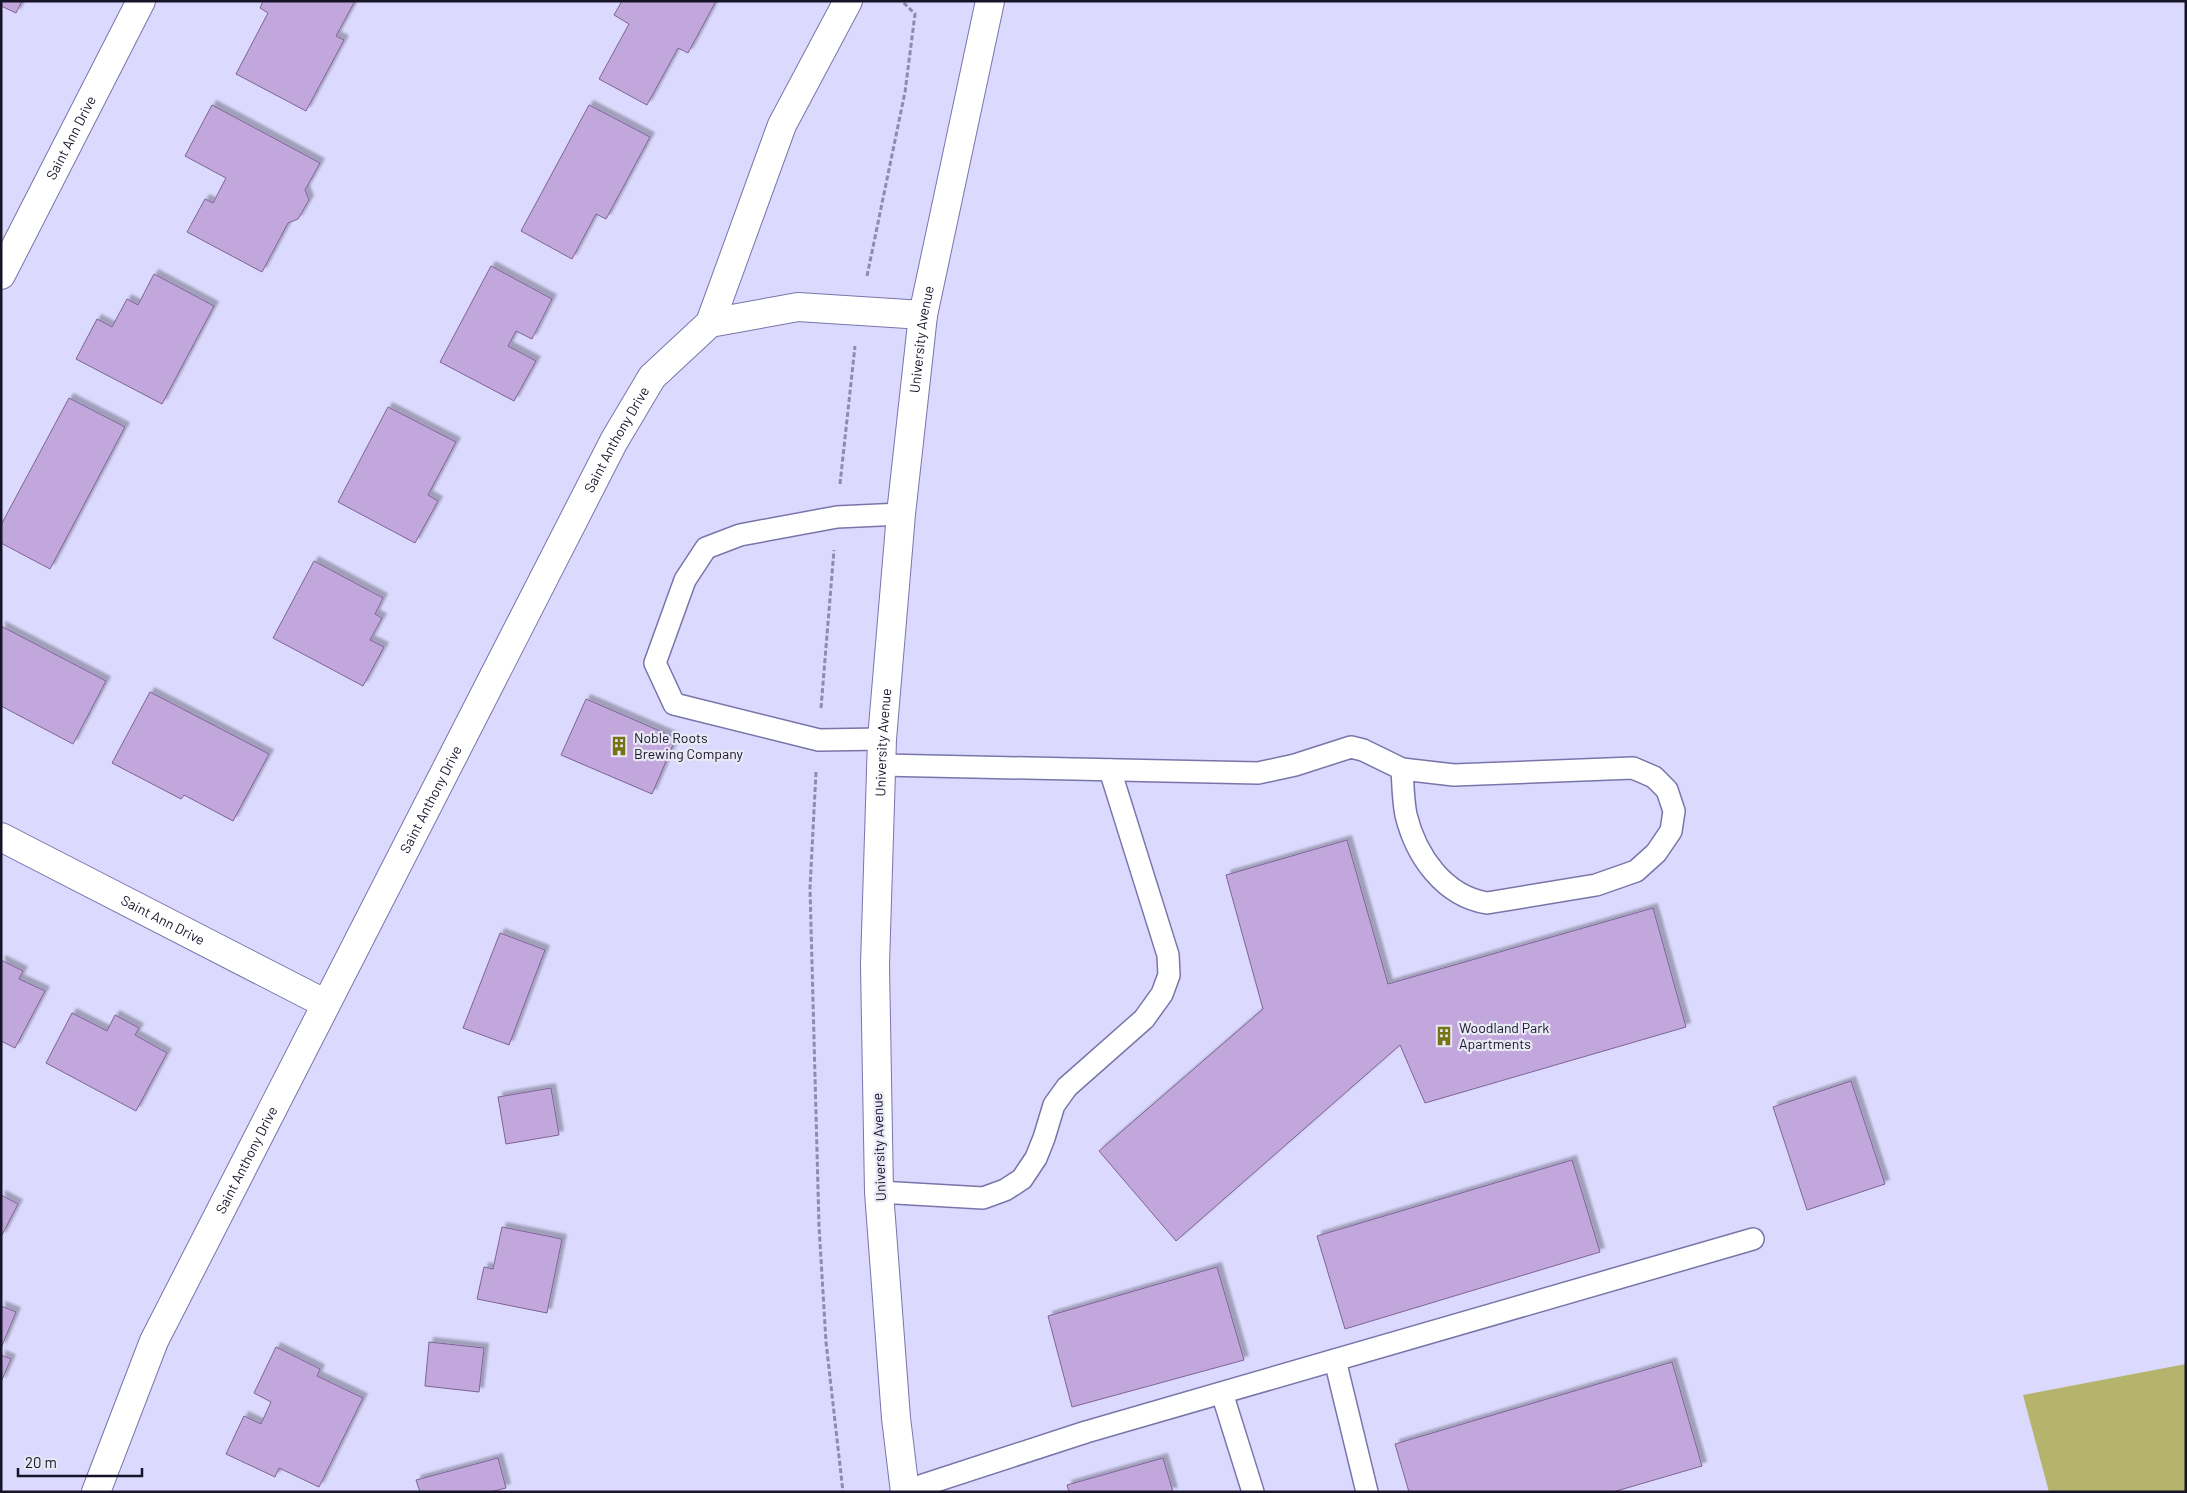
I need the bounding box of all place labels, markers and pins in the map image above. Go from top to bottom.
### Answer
place label: Noble Roots Brewing Company [634,729,744,762]
building icon: Noble Roots Brewing Company [608,735,630,757]
place label: Woodland Park Apartments [1459,1019,1549,1052]
building icon: Woodland Park Apartments [1433,1025,1455,1047]

